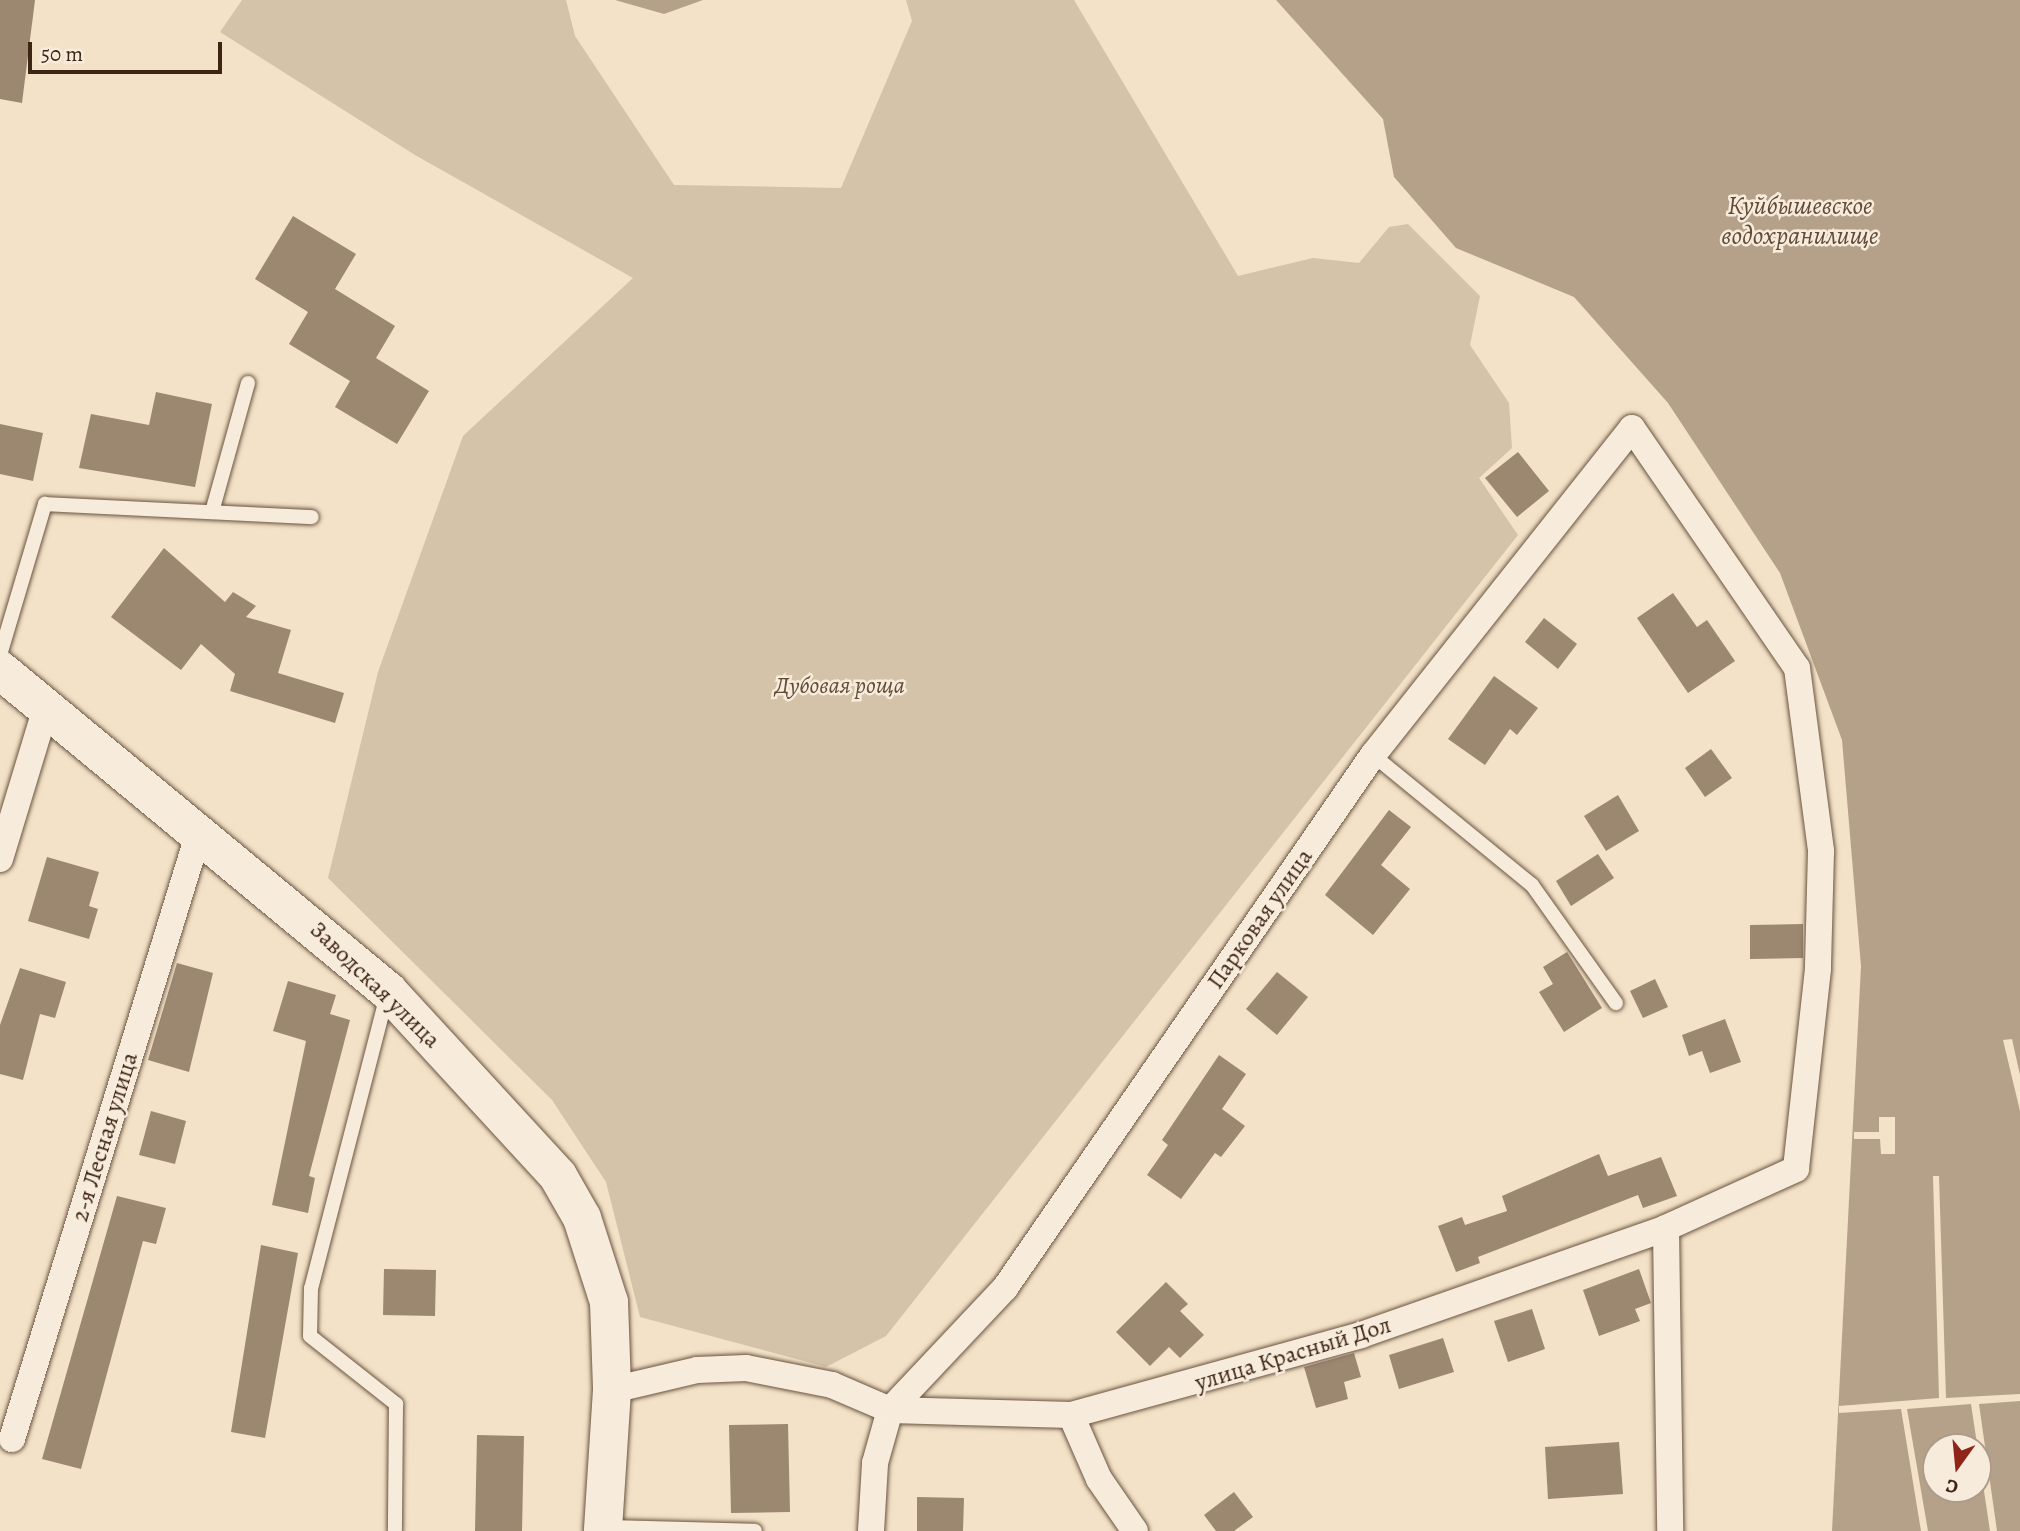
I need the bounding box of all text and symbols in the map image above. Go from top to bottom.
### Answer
scale bar [32,28,226,72]
text: 50 m [41,40,83,68]
water label: Куйбышевское водохранилище [1721,190,1879,252]
park label: Дубовая роща [775,672,905,700]
street label: Парковая улица [1201,843,1319,995]
street label: Заводская улица [304,916,446,1054]
street label: 2-я Лесная улица [66,1049,144,1225]
street label: улица Красный Дол [1192,1311,1394,1397]
north arrow [1922,1433,1992,1503]
text: С [1943,1472,1961,1500]

